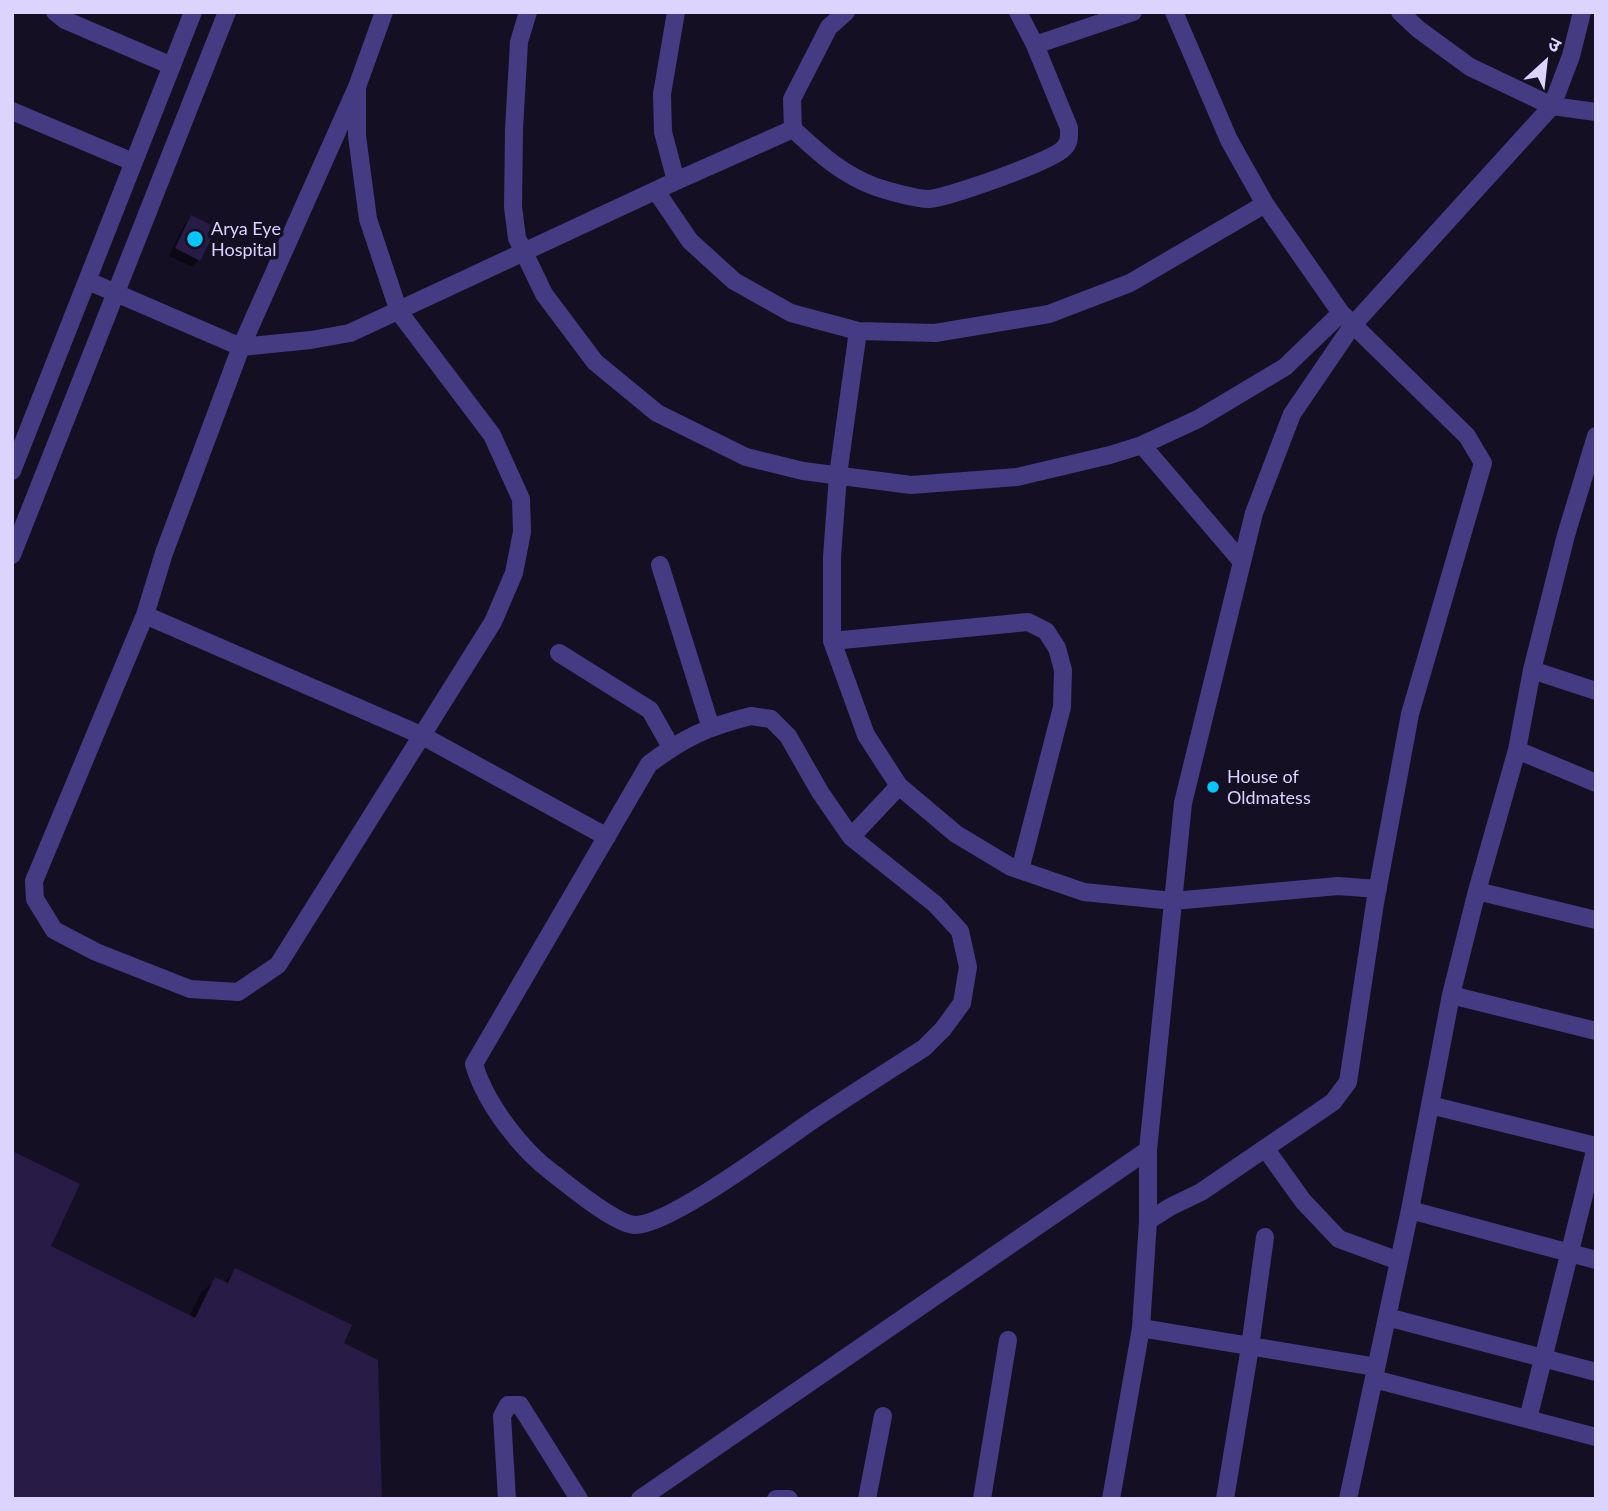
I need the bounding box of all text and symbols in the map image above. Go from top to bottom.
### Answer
north arrow [1510,28,1580,98]
text: उ [1545,31,1565,57]
place label: Arya Eye Hospital [211,218,281,260]
marker: Arya Eye Hospital [185,229,205,249]
place label: House of Oldmatess [1227,766,1311,808]
marker: House of Oldmatess [1205,779,1221,795]

